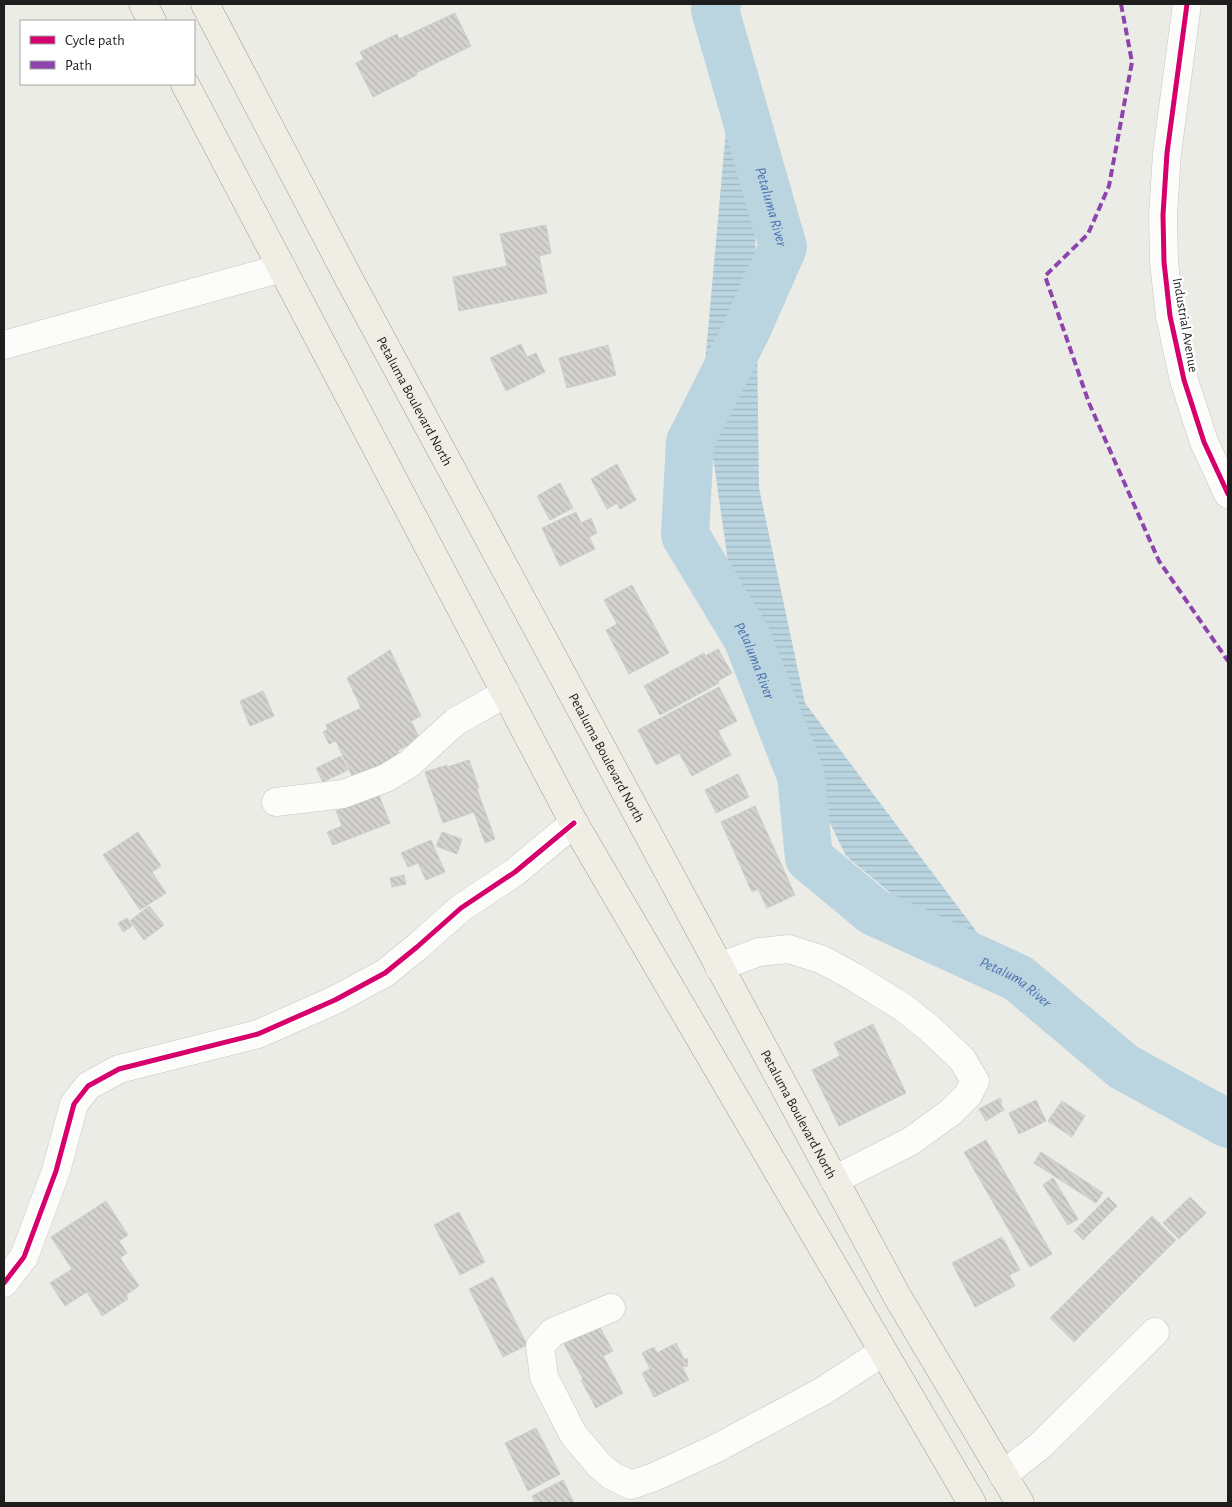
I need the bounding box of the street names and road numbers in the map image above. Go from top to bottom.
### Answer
street label: Industrial Avenue [1170,277,1200,374]
street label: Petaluma Boulevard North [374,335,454,468]
street label: Petaluma Boulevard North [566,691,646,825]
street label: Petaluma Boulevard North [758,1048,838,1181]

